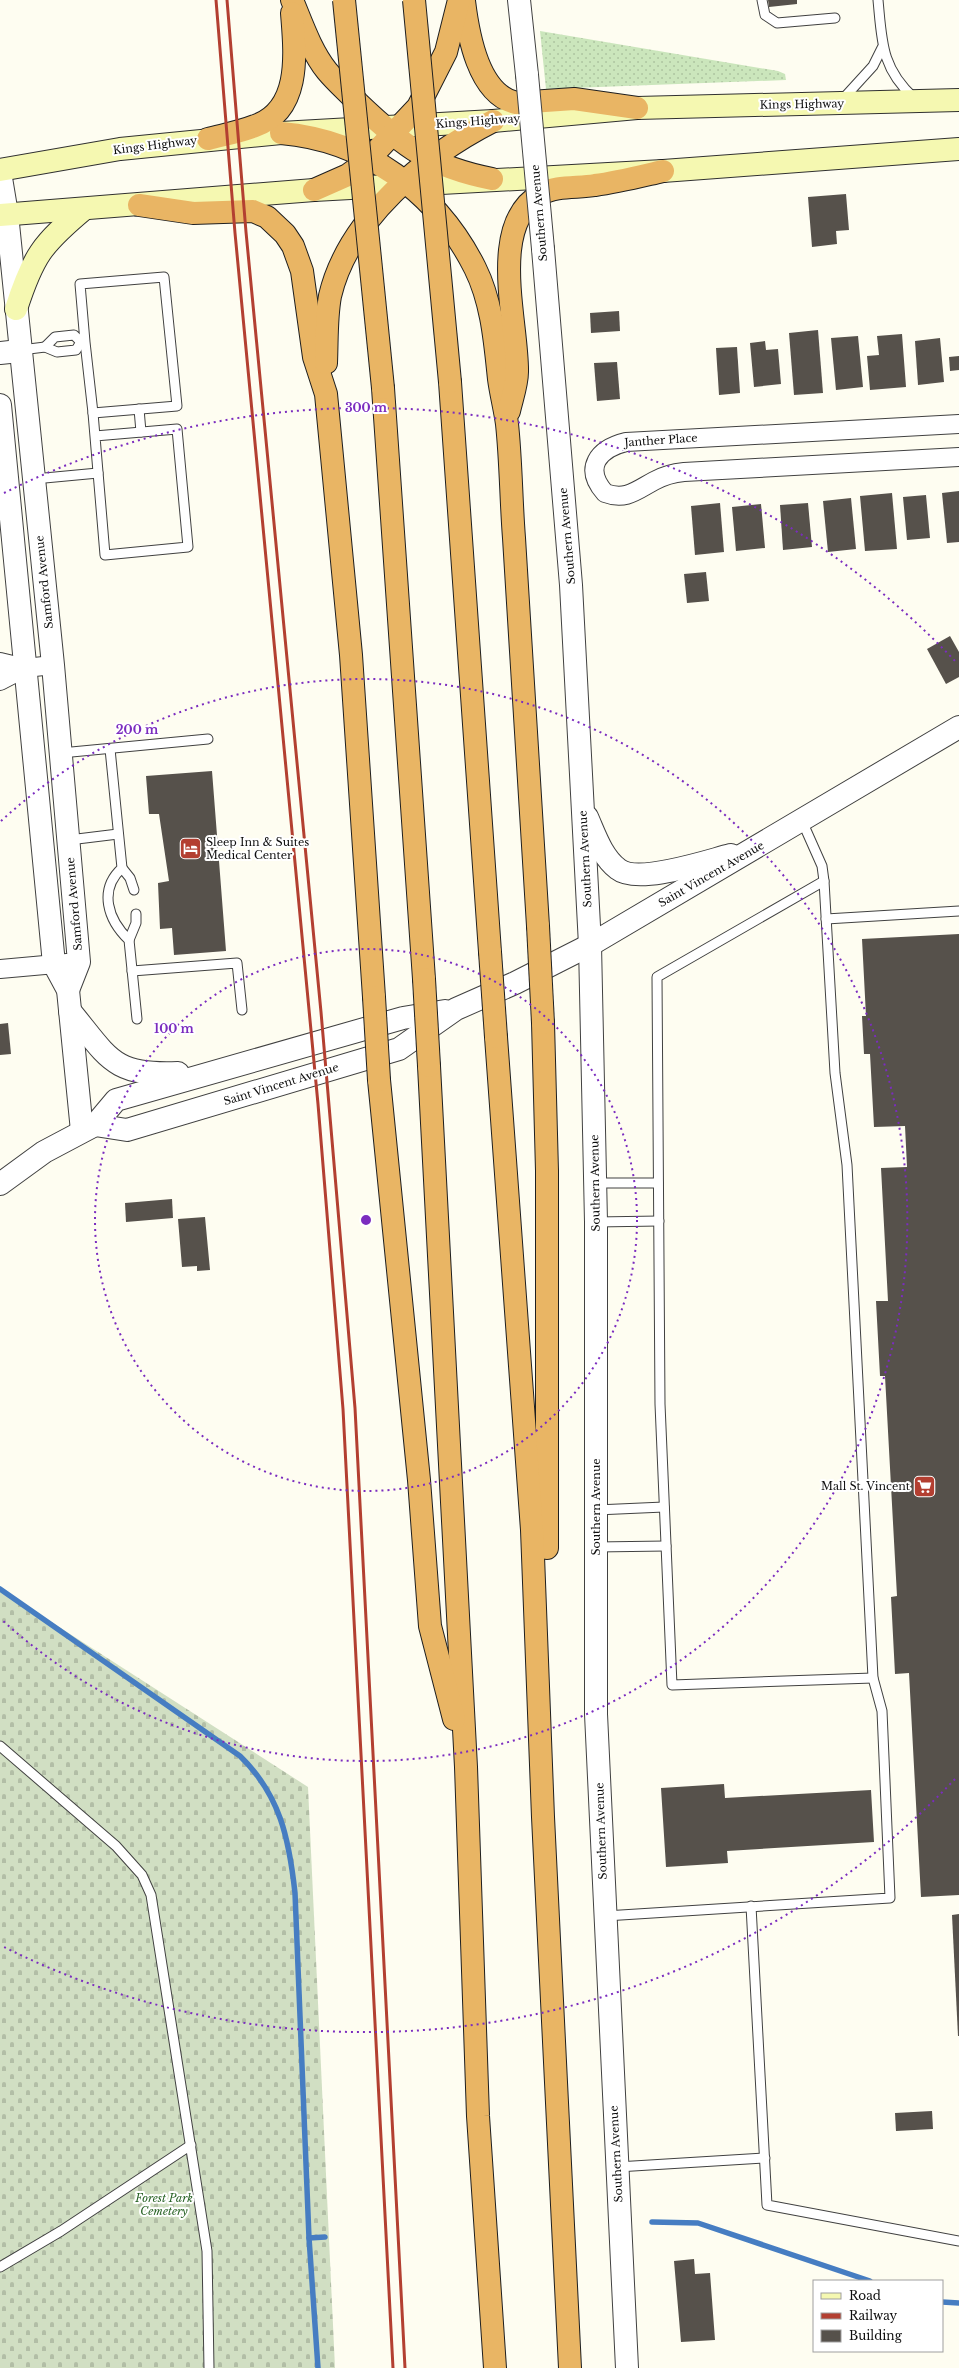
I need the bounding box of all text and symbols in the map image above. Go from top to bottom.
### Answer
street label: Kings Highway [760,96,844,112]
street label: Kings Highway [435,111,521,131]
street label: Kings Highway [112,133,198,157]
street label: Southern Avenue [528,164,550,262]
text: 300 m [345,400,388,415]
street label: Janther Place [622,430,698,450]
street label: Southern Avenue [556,487,578,585]
street label: Samford Avenue [32,535,56,629]
text: 200 m [116,722,159,737]
street label: Southern Avenue [575,810,595,908]
hotel icon: Sleep Inn & Suites Medical Center [178,835,204,861]
place label: Sleep Inn & Suites Medical Center [206,835,309,862]
street label: Saint Vincent Avenue [656,838,766,910]
street label: Samford Avenue [63,857,85,951]
text: 100 m [154,1021,195,1036]
street label: Saint Vincent Avenue [222,1060,340,1108]
street label: Southern Avenue [587,1134,603,1232]
centre of rings [359,1213,373,1227]
street label: Southern Avenue [589,1458,603,1556]
supermarket icon: Mall St. Vincent [912,1473,938,1499]
place label: Mall St. Vincent [821,1479,911,1493]
street label: Southern Avenue [592,1782,610,1880]
street label: Southern Avenue [606,2105,626,2203]
park label: Forest Park Cemetery [134,2191,193,2218]
legend [813,2280,943,2352]
text: Road [849,2288,881,2303]
text: Railway [849,2308,898,2323]
text: Building [849,2328,903,2343]

